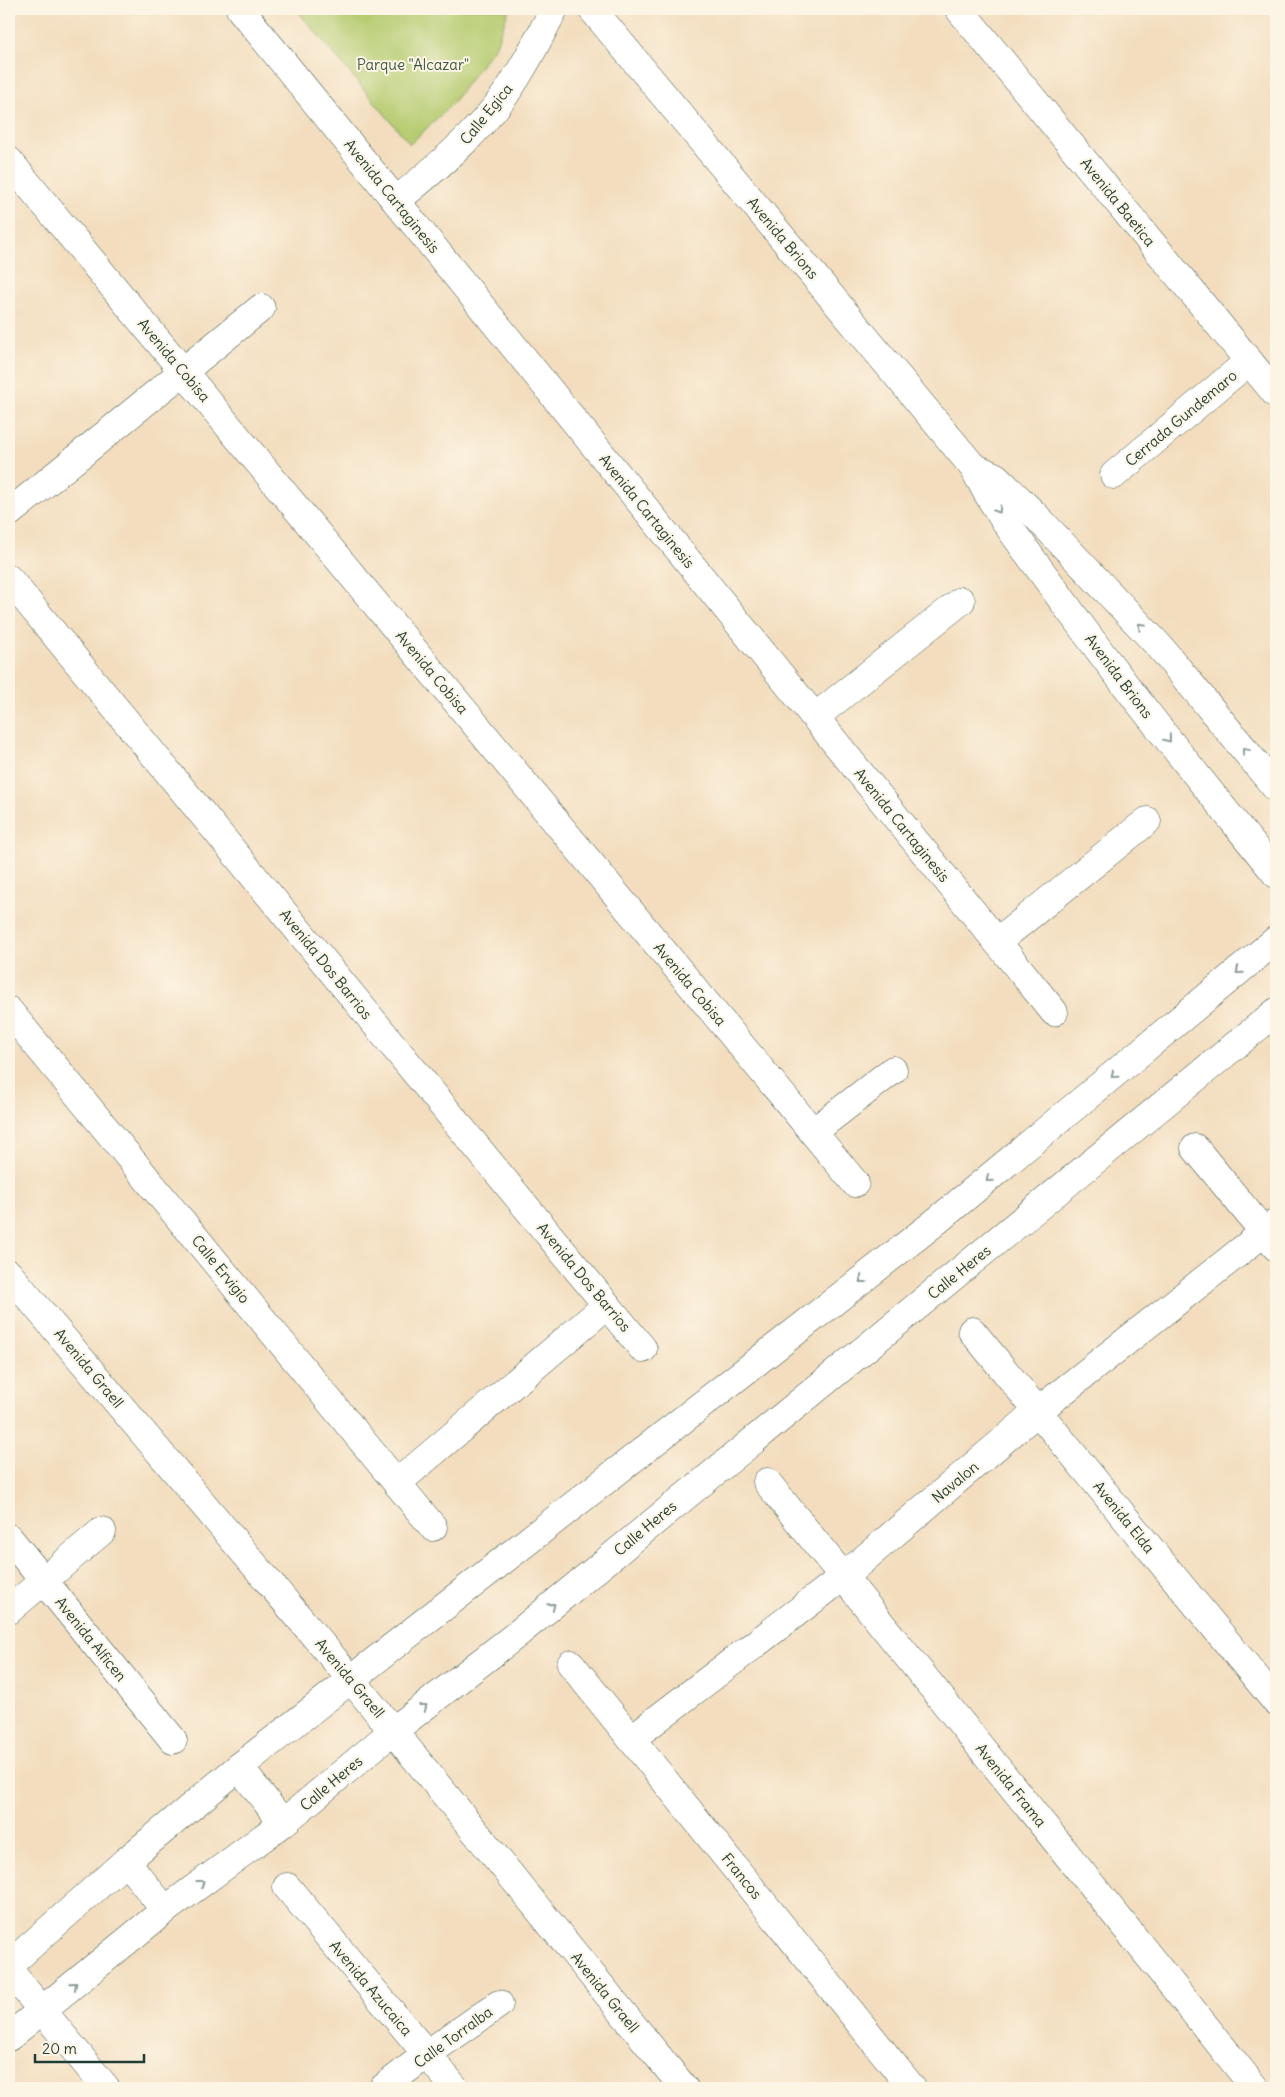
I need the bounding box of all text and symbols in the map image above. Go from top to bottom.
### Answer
park label: Parque "Alcazar" [357,55,469,74]
street label: Calle Egica [456,79,517,148]
street label: Avenida Cartaginesis [340,135,444,257]
street label: Avenida Baetica [1076,154,1160,251]
street label: Avenida Brions [743,193,823,283]
street label: Avenida Cobisa [134,314,215,406]
street label: Cerrada Gundemaro [1121,366,1241,470]
street label: Avenida Cartaginesis [595,450,699,572]
one-way arrow [992,505,1002,514]
one-way arrow [1137,623,1146,632]
street label: Avenida Cobisa [392,626,473,718]
street label: Avenida Brions [1081,630,1157,722]
one-way arrow [1162,733,1170,742]
one-way arrow [1242,747,1251,756]
street label: Avenida Cartaginesis [850,764,954,886]
street label: Avenida Dos Barrios [276,905,376,1023]
street label: Avenida Cobisa [650,938,731,1030]
one-way arrow [1235,966,1244,975]
one-way arrow [1110,1069,1119,1078]
one-way arrow [985,1173,994,1182]
street label: Avenida Dos Barrios [533,1219,635,1336]
street label: Calle Ervigio [188,1231,254,1307]
street label: Calle Heres [923,1241,995,1303]
one-way arrow [858,1274,868,1283]
street label: Avenida Graell [50,1324,128,1412]
street label: Navalon [928,1457,982,1507]
street label: Avenida Elda [1089,1477,1159,1557]
street label: Calle Heres [610,1496,680,1560]
street label: Avenida Alficen [51,1593,131,1685]
one-way arrow [546,1602,555,1611]
street label: Avenida Graell [311,1634,389,1722]
one-way arrow [418,1704,427,1712]
street label: Avenida Frama [972,1739,1051,1831]
street label: Calle Heres [296,1751,366,1815]
street label: Francos [718,1849,766,1903]
one-way arrow [195,1881,204,1889]
street label: Avenida Azucaica [326,1936,417,2040]
street label: Avenida Graell [567,1948,643,2036]
one-way arrow [68,1982,77,1990]
street label: Calle Torralba [410,2002,496,2072]
scale bar [35,2032,144,2064]
text: 20 m [42,2039,77,2058]

